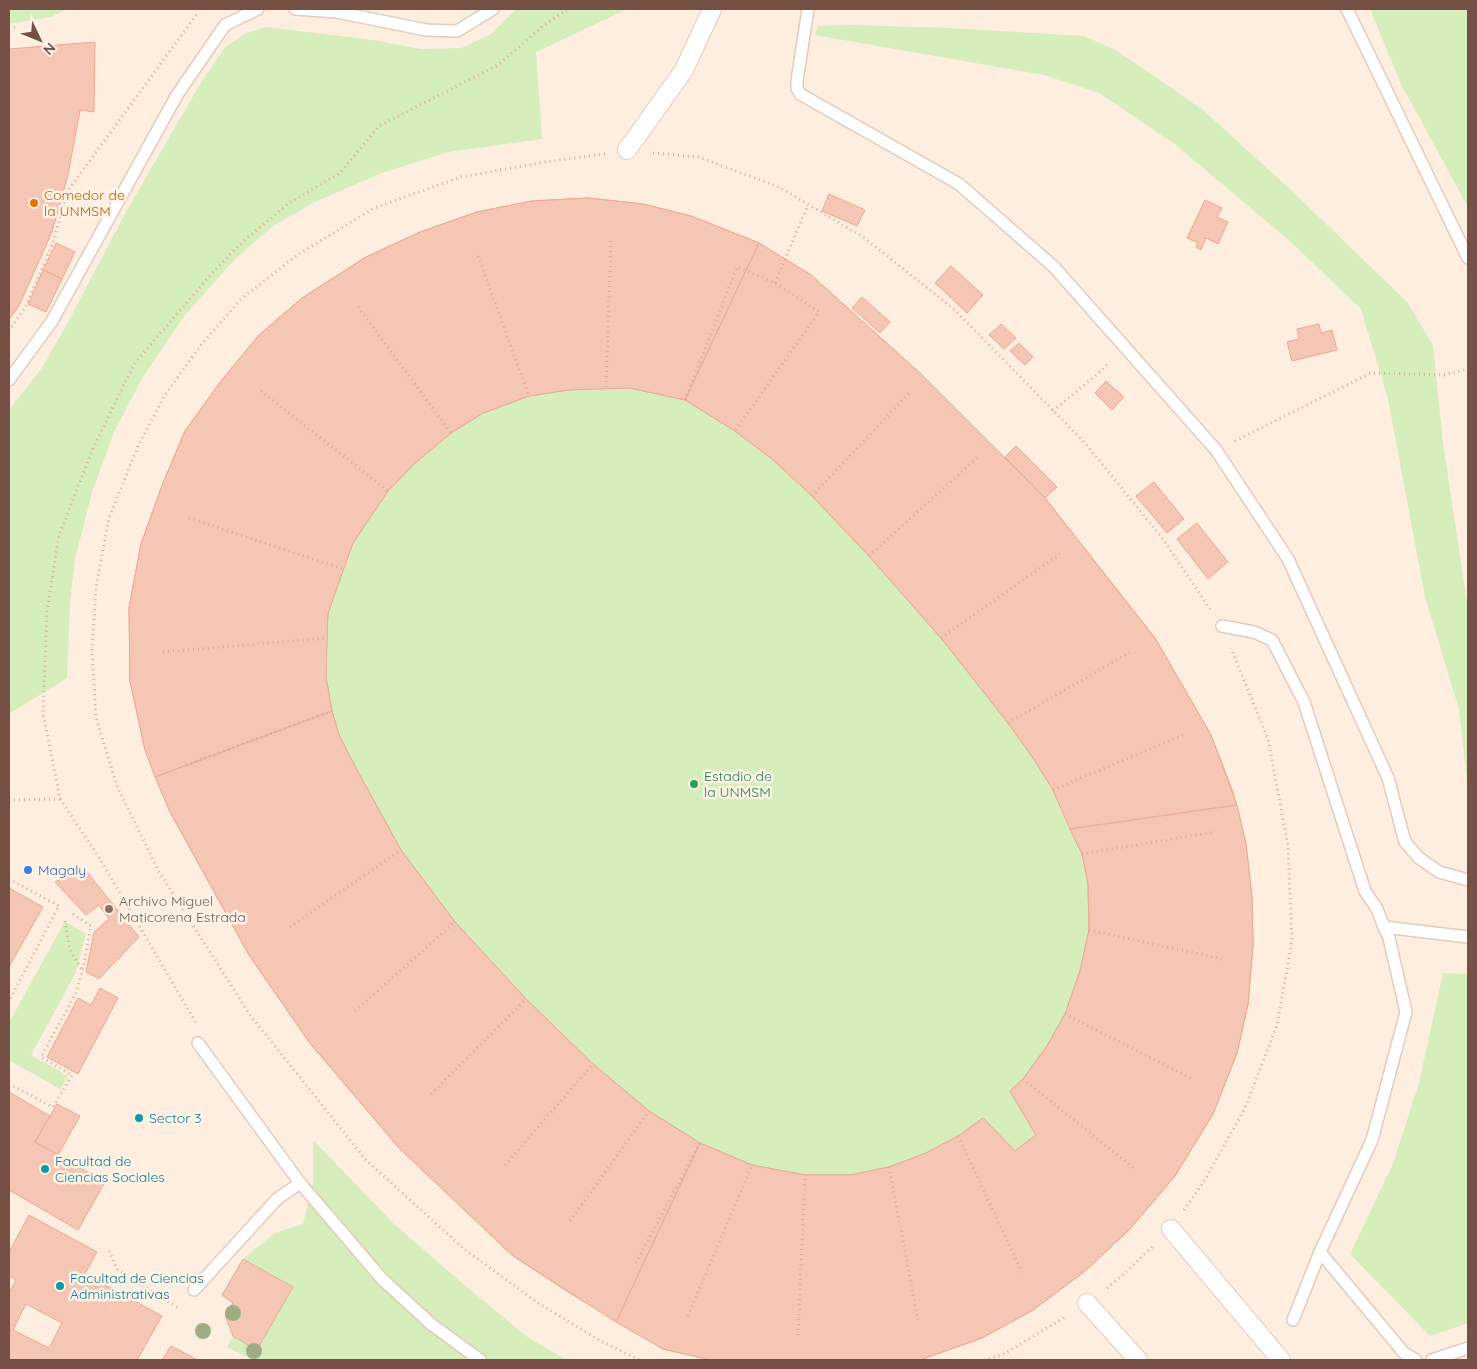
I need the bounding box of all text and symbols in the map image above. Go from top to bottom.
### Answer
north arrow [15,15,65,65]
text: N [39,39,60,59]
place label: Comedor de la UNMSM [44,186,125,220]
marker: Comedor de la UNMSM [28,197,40,209]
place label: Estadio de la UNMSM [704,767,772,801]
marker: Estadio de la UNMSM [688,778,700,790]
place label: Magaly [38,861,86,879]
marker: Magaly [22,864,34,876]
place label: Archivo Miguel Maticorena Estrada [119,892,246,926]
marker: Archivo Miguel Maticorena Estrada [103,903,115,915]
place label: Sector 3 [149,1109,202,1127]
marker: Sector 3 [133,1112,145,1124]
place label: Facultad de Ciencias Sociales [55,1152,165,1186]
marker: Facultad de Ciencias Sociales [39,1163,51,1175]
place label: Facultad de Ciencias Administrativas [70,1269,204,1303]
marker: Facultad de Ciencias Administrativas [54,1280,66,1292]

